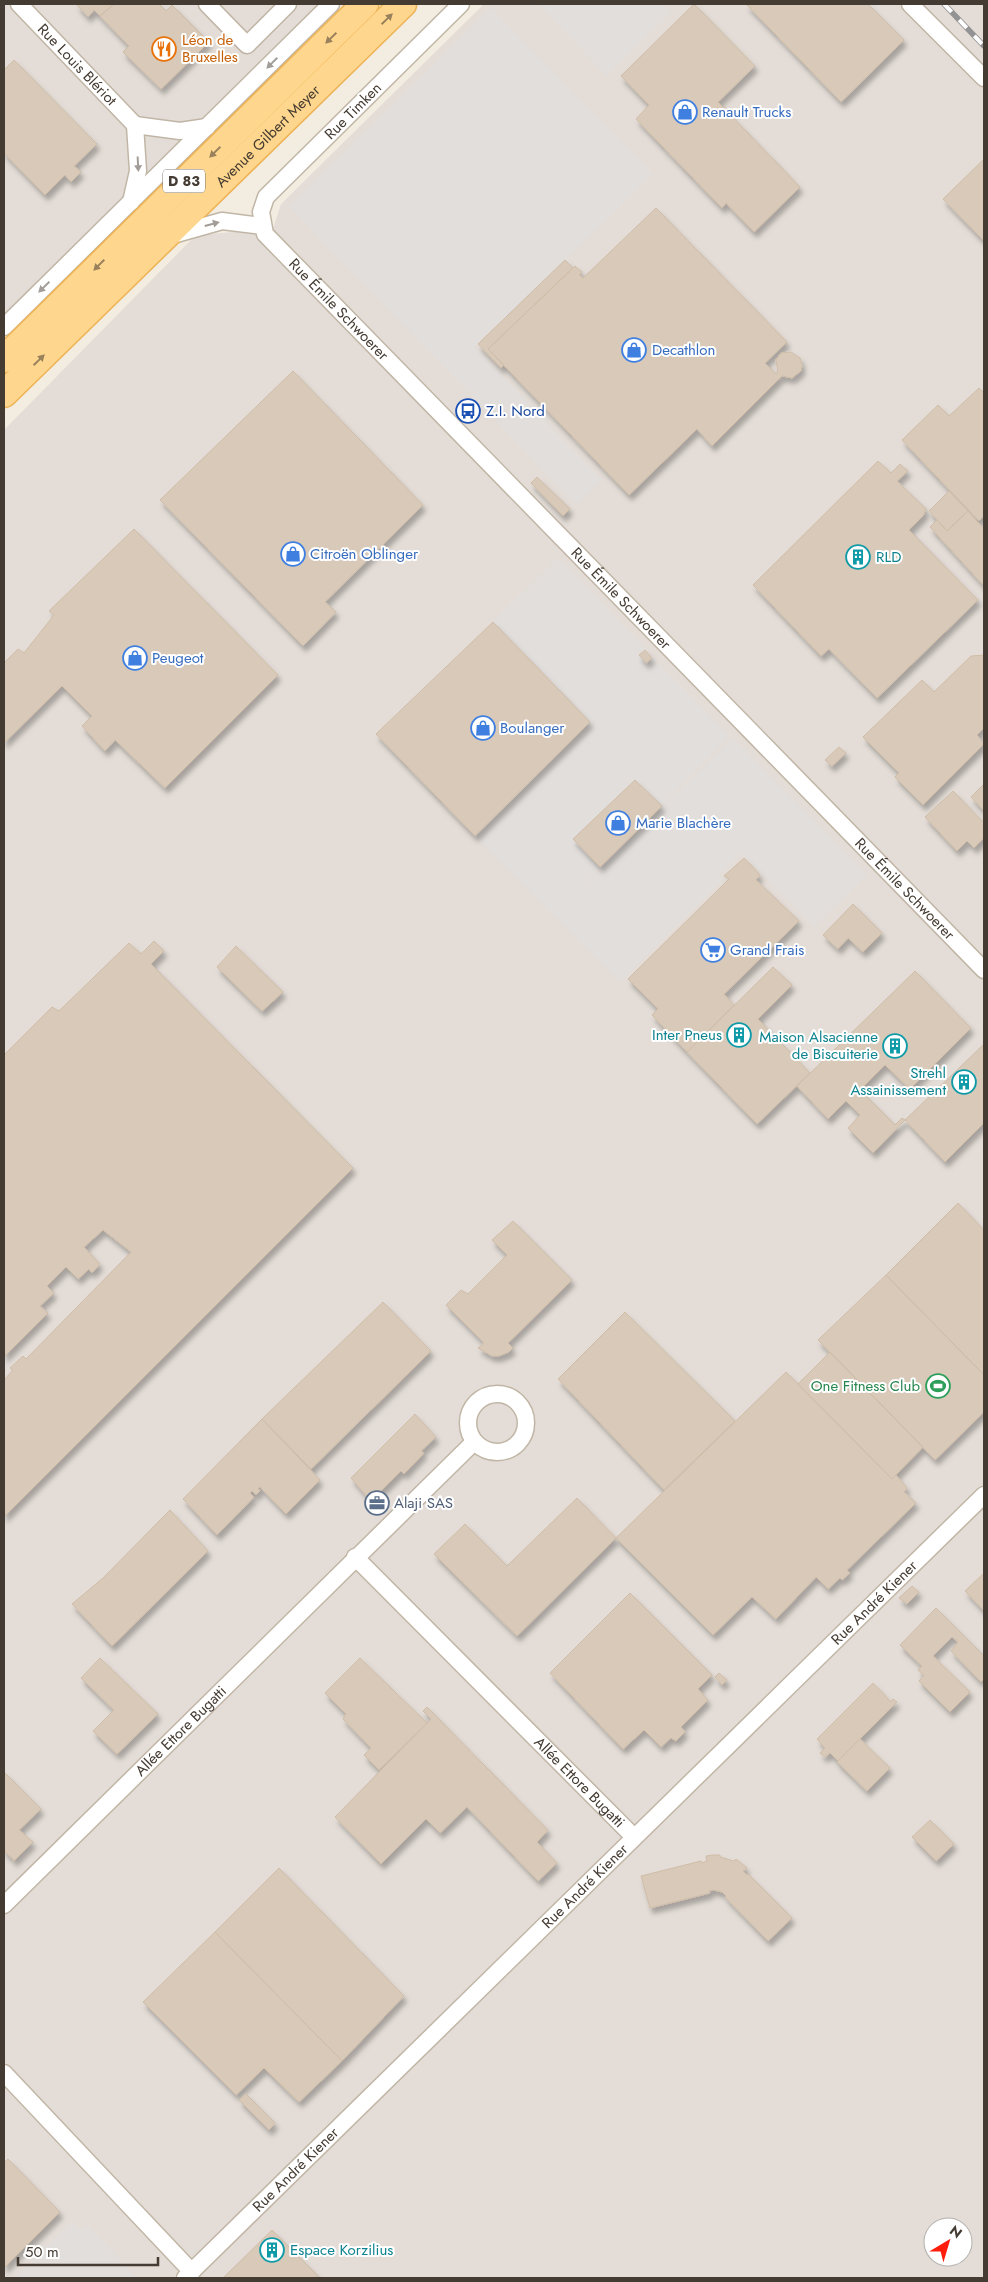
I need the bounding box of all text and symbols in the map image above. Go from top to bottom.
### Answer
one-way arrow [381,13,393,25]
street label: Rue Louis Blériot [32,19,122,111]
place label: Léon de Bruxelles [182,29,238,68]
one-way arrow [325,32,337,44]
restaurant icon: Léon de Bruxelles [151,36,177,62]
one-way arrow [266,57,278,69]
street label: Rue Timken [319,77,387,145]
street label: Avenue Gilbert Meyer [211,79,326,192]
shop icon: Renault Trucks [672,99,698,125]
place label: Renault Trucks [702,101,791,123]
one-way arrow [209,145,221,157]
one-way arrow [134,156,142,172]
road number: D 83 [163,170,205,192]
one-way arrow [204,220,219,228]
street label: Rue Émile Schwoerer [284,253,394,366]
one-way arrow [93,259,105,271]
one-way arrow [38,281,50,293]
shop icon: Decathlon [621,337,647,363]
place label: Decathlon [652,339,715,361]
one-way arrow [32,354,44,366]
bus stop icon: Z.I. Nord [455,398,481,424]
place label: Z.I. Nord [486,400,545,422]
shop icon: Citroën Oblinger [280,541,306,567]
street label: Rue Émile Schwoerer [566,542,677,655]
place label: Citroën Oblinger [310,543,419,565]
building icon: RLD [845,544,871,570]
place label: RLD [876,546,901,568]
shop icon: Peugeot [122,645,148,671]
place label: Peugeot [152,647,204,669]
shop icon: Boulanger [470,715,496,741]
place label: Boulanger [500,717,565,739]
shop icon: Marie Blachère [605,810,631,836]
place label: Marie Blachère [636,812,731,834]
street label: Rue Émile Schwoerer [850,833,960,945]
supermarket icon: Grand Frais [700,937,726,963]
place label: Grand Frais [730,939,804,961]
building icon: Inter Pneus [726,1022,752,1048]
place label: Inter Pneus [652,1024,722,1046]
place label: Maison Alsacienne de Biscuiterie [759,1026,878,1065]
building icon: Maison Alsacienne de Biscuiterie [882,1033,908,1059]
place label: Strehl Assainissement [850,1062,946,1101]
building icon: Strehl Assainissement [951,1069,977,1095]
sports icon: One Fitness Club [925,1373,951,1399]
place label: One Fitness Club [811,1375,920,1397]
office icon: Alaji SAS [364,1490,390,1516]
place label: Alaji SAS [394,1492,453,1514]
street label: Rue André Kiener [826,1555,923,1650]
street label: Allée Ettore Bugatti [130,1681,231,1781]
street label: Allée Ettore Bugatti [529,1732,630,1833]
street label: Rue André Kiener [537,1838,634,1933]
street label: Rue André Kiener [248,2122,344,2217]
north arrow [923,2217,973,2267]
text: N [945,2220,967,2243]
scale bar [18,2234,158,2266]
building icon: Espace Korzilius [259,2237,285,2263]
place label: Espace Korzilius [290,2239,393,2261]
text: 50 m [25,2241,59,2263]

